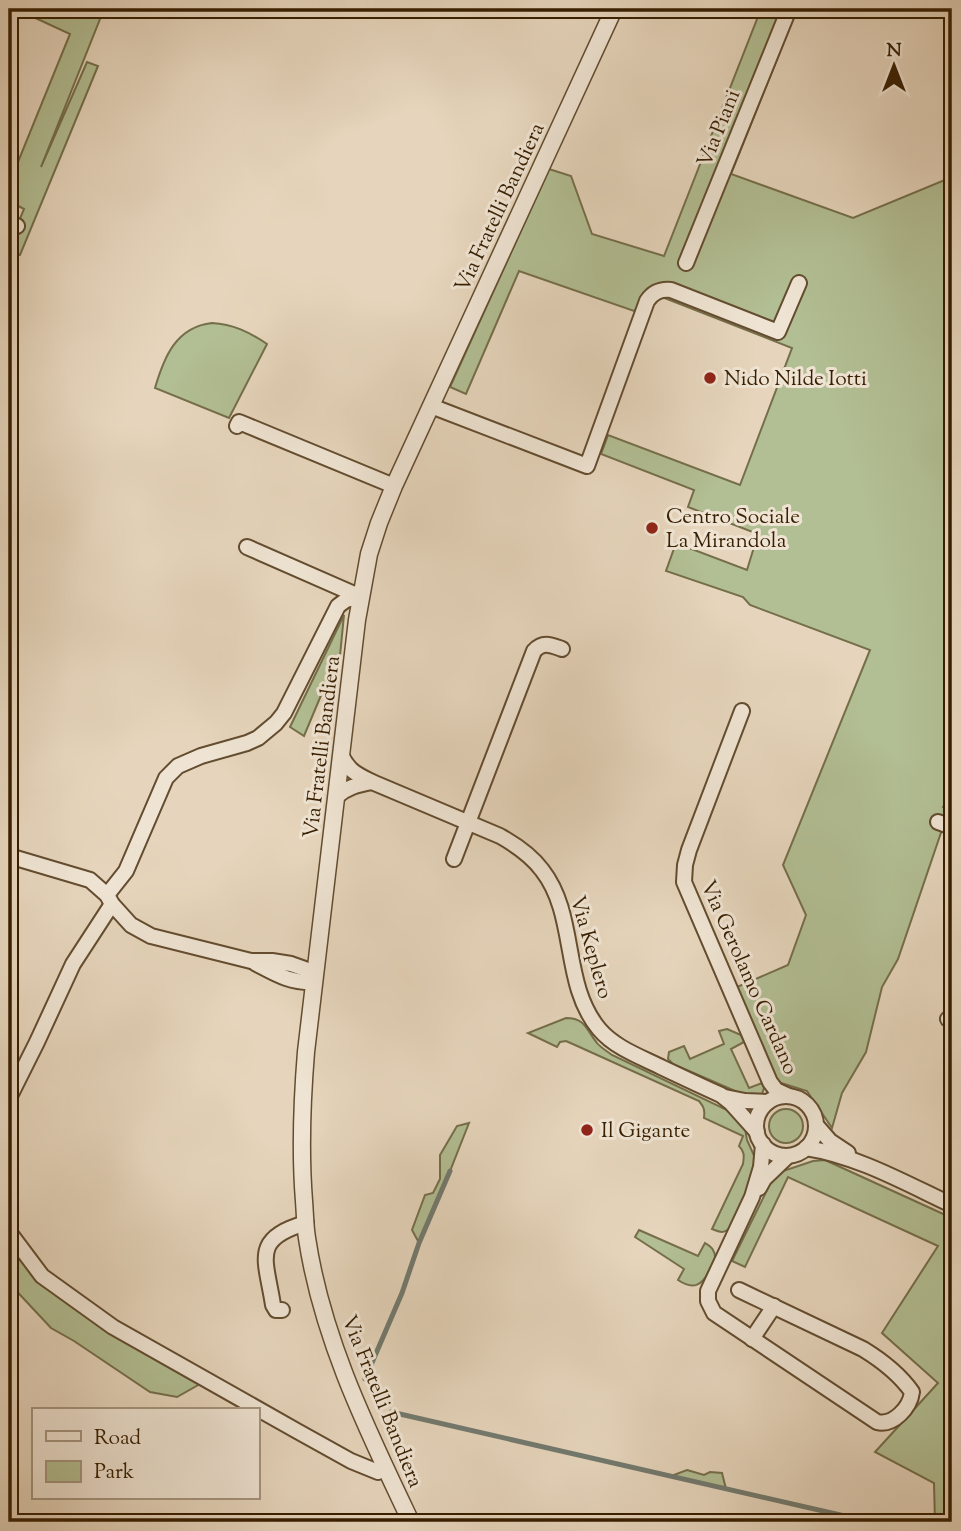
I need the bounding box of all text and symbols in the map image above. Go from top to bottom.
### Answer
north arrow [860,32,930,102]
text: N [886,38,902,65]
street label: Via Piani [691,85,749,172]
street label: Via Fratelli Bandiera [448,118,553,297]
place label: Nido Nilde Iotti [724,365,867,395]
marker: Nido Nilde Iotti [702,370,718,386]
place label: Centro Sociale La Mirandola [666,503,800,557]
marker: Centro Sociale La Mirandola [644,520,660,536]
street label: Via Fratelli Bandiera [297,654,349,840]
street label: Via Gerolamo Cardano [692,876,805,1080]
street label: Via Keplero [561,892,619,1003]
place label: Il Gigante [601,1117,690,1147]
marker: Il Gigante [579,1122,595,1138]
street label: Via Fratelli Bandiera [333,1311,430,1493]
legend [32,1408,259,1500]
text: Road [94,1424,141,1454]
text: Park [94,1458,135,1488]

